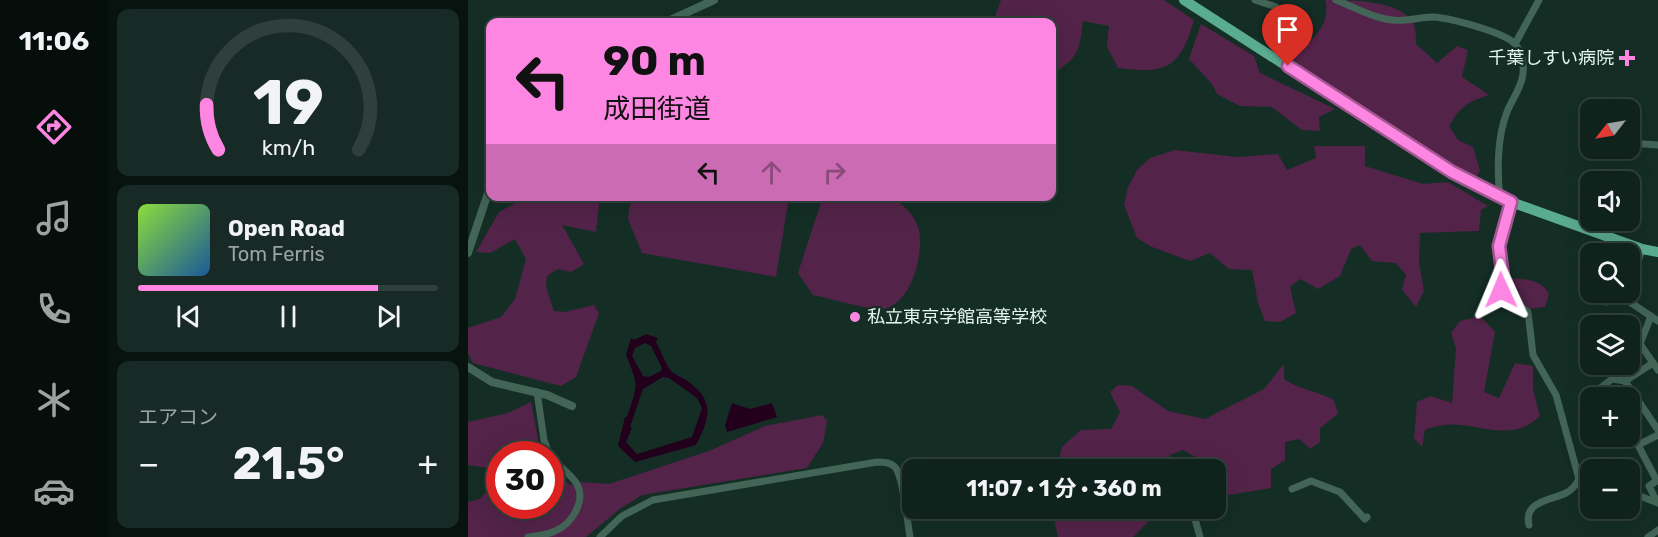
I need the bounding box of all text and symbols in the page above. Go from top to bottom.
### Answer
pin [1262,4,1313,66]
icon: arrive [1271,13,1304,46]
text: 11:06 [19,25,89,57]
text: 90 m [603,36,706,86]
icon: left [504,42,582,120]
place label: 千葉しすい病院 [1488,47,1614,69]
marker: 千葉しすい病院 [1618,49,1636,67]
text: 19 [252,66,324,140]
text: 成田街道 [603,93,711,125]
north arrow [1580,99,1640,159]
map controls [1580,99,1640,519]
icon: directions [33,106,75,148]
text: km/h [261,135,315,160]
icon: left [692,156,725,189]
icon: ahead [755,156,788,189]
icon: right [818,156,851,189]
button: sound [1580,171,1640,231]
icon: music [33,197,75,239]
text: Open Road [228,215,345,242]
text: Tom Ferris [228,242,325,266]
button: search [1580,243,1640,303]
position arrow [1469,258,1533,322]
icon: phone [33,288,75,330]
icon: previous [172,300,205,333]
icon: pause [272,300,305,333]
icon: next [372,300,405,333]
place label: 私立東京学館高等学校 [867,306,1047,328]
marker: 私立東京学館高等学校 [848,310,862,324]
button: layers [1580,315,1640,375]
icon: climate [33,379,75,421]
button: + [1580,387,1640,447]
text: エアコン [138,405,218,429]
text: 21.5° [232,437,344,490]
speed limit sign: 30 [486,441,564,519]
text: − [138,444,159,483]
text: + [417,444,438,483]
button: − [1580,459,1640,519]
icon: car [33,470,75,512]
text: 11:07 · 1 分 · 360 m [966,475,1162,502]

